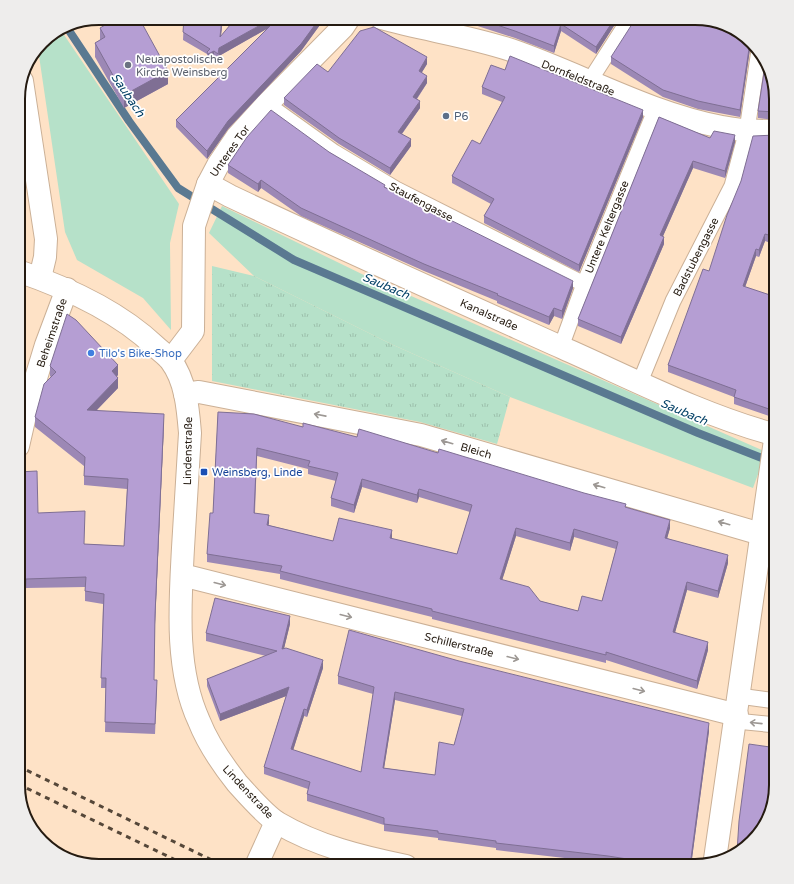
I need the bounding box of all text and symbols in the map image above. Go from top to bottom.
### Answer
place label: Neuapostolische Kirche Weinsberg [136,53,228,79]
street label: Dornfeldstraße [539,57,617,99]
marker: Neuapostolische Kirche Weinsberg [123,60,133,70]
water label: Saubach [108,71,148,120]
place label: P6 [454,110,468,123]
marker: P6 [441,111,451,121]
street label: Unteres Tor [207,122,253,179]
street label: Untere Keltergasse [582,179,632,275]
street label: Staufengasse [387,180,455,224]
street label: Badstubengasse [671,215,721,299]
water label: Saubach [361,270,412,302]
street label: Kanalstraße [458,296,520,334]
street label: Beheimstraße [34,297,70,369]
place label: Tilo's Bike-Shop [99,347,182,360]
marker: Tilo's Bike-Shop [86,348,96,358]
water label: Saubach [659,396,710,428]
one-way arrow [314,411,327,419]
street label: Lindenstraße [181,417,195,485]
one-way arrow [441,438,454,445]
street label: Bleich [459,440,493,462]
place label: Weinsberg, Linde [212,466,302,479]
marker: Weinsberg, Linde [199,467,209,477]
one-way arrow [593,482,606,490]
one-way arrow [717,519,730,526]
one-way arrow [213,581,226,588]
one-way arrow [339,613,352,620]
street label: Schillerstraße [423,630,495,660]
one-way arrow [506,655,519,662]
one-way arrow [632,687,645,694]
one-way arrow [750,720,763,727]
street label: Lindenstraße [220,763,276,821]

